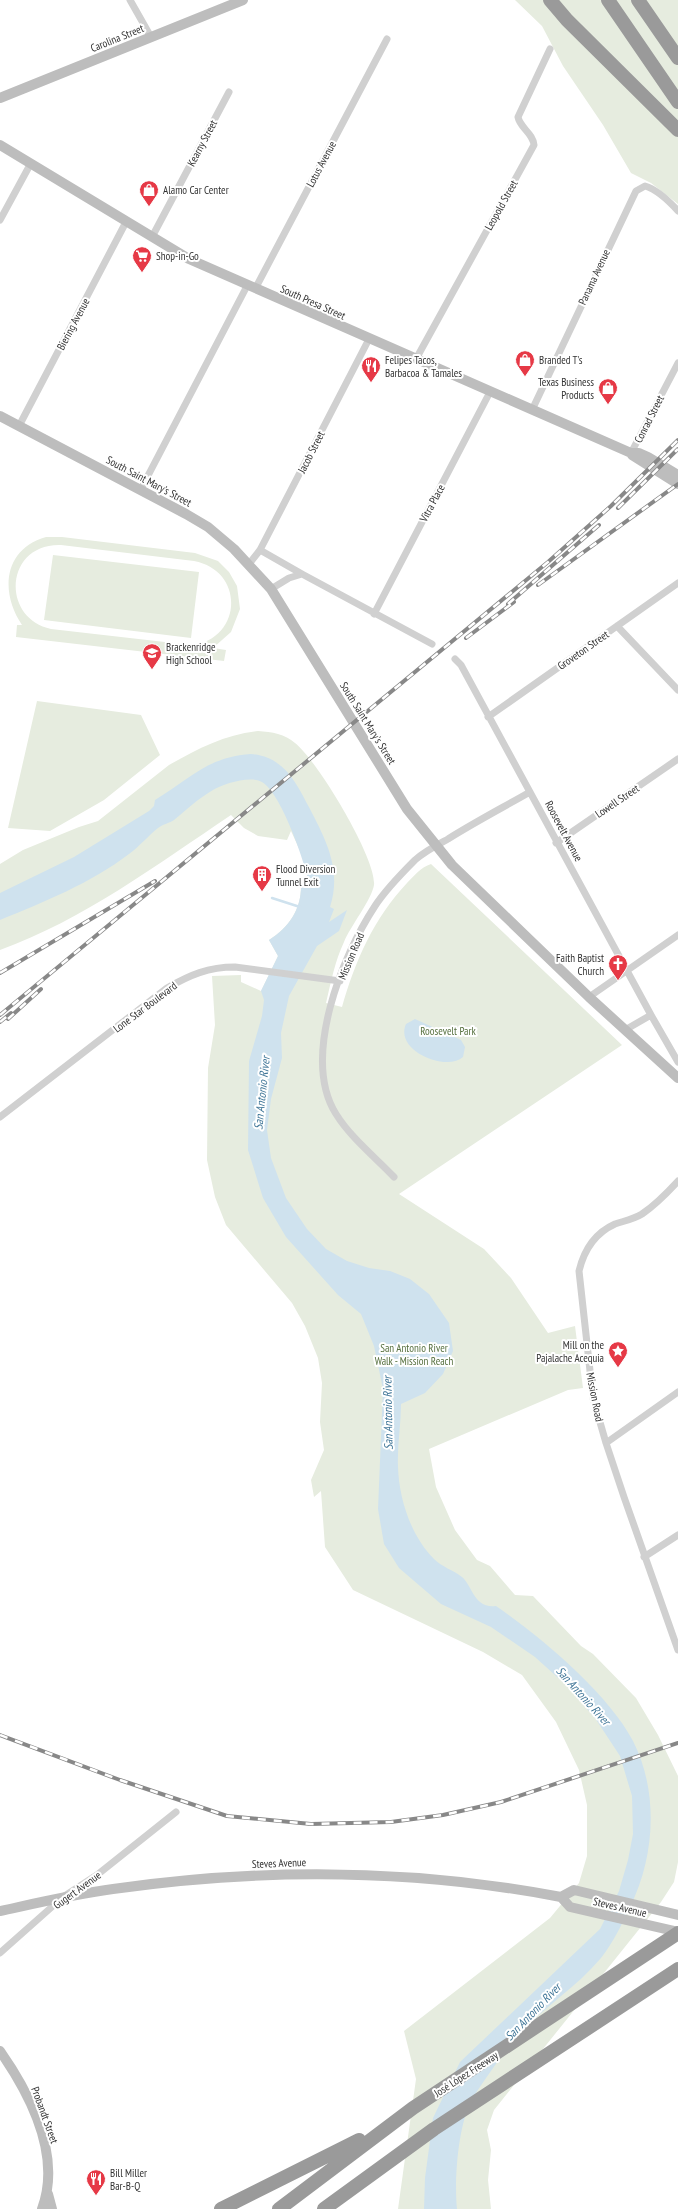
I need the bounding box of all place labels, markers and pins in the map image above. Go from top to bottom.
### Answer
shop icon: Alamo Car Center [138,179,160,207]
place label: Alamo Car Center [163,183,229,197]
supermarket icon: Shop-in-Go [131,245,153,273]
place label: Shop-in-Go [156,249,199,263]
shop icon: Branded T's [514,349,536,377]
place label: Felipes Tacos, Barbacoa & Tamales [385,353,462,380]
place label: Branded T's [539,353,583,367]
restaurant icon: Felipes Tacos, Barbacoa & Tamales [360,355,382,383]
place label: Texas Business Products [538,375,594,402]
shop icon: Texas Business Products [597,377,619,405]
place label: Brackenridge High School [166,640,216,667]
school or university icon: Brackenridge High School [141,642,163,670]
place label: Flood Diversion Tunnel Exit [276,862,336,889]
building icon: Flood Diversion Tunnel Exit [251,864,273,892]
place label: Faith Baptist Church [556,951,604,978]
church icon: Faith Baptist Church [607,953,629,981]
place label: Mill on the Pajalache Acequia [536,1338,604,1365]
place icon: Mill on the Pajalache Acequia [607,1340,629,1368]
place label: Bill Miller Bar-B-Q [110,2166,147,2193]
restaurant icon: Bill Miller Bar-B-Q [85,2168,107,2196]

